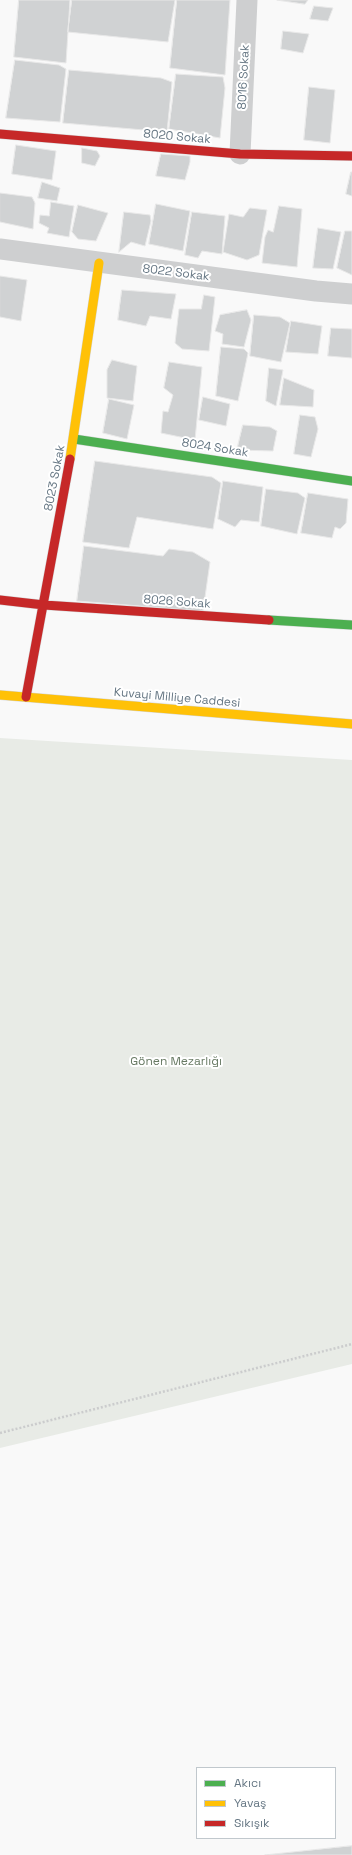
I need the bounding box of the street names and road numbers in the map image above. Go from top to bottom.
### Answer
street label: 8016 Sokak [235,44,253,110]
street label: 8020 Sokak [143,127,211,147]
street label: 8022 Sokak [142,262,210,284]
street label: 8024 Sokak [181,436,249,460]
street label: 8023 Sokak [42,444,68,512]
street label: 8026 Sokak [143,592,211,612]
street label: Kuvayi Milliye Caddesi [113,685,241,711]

